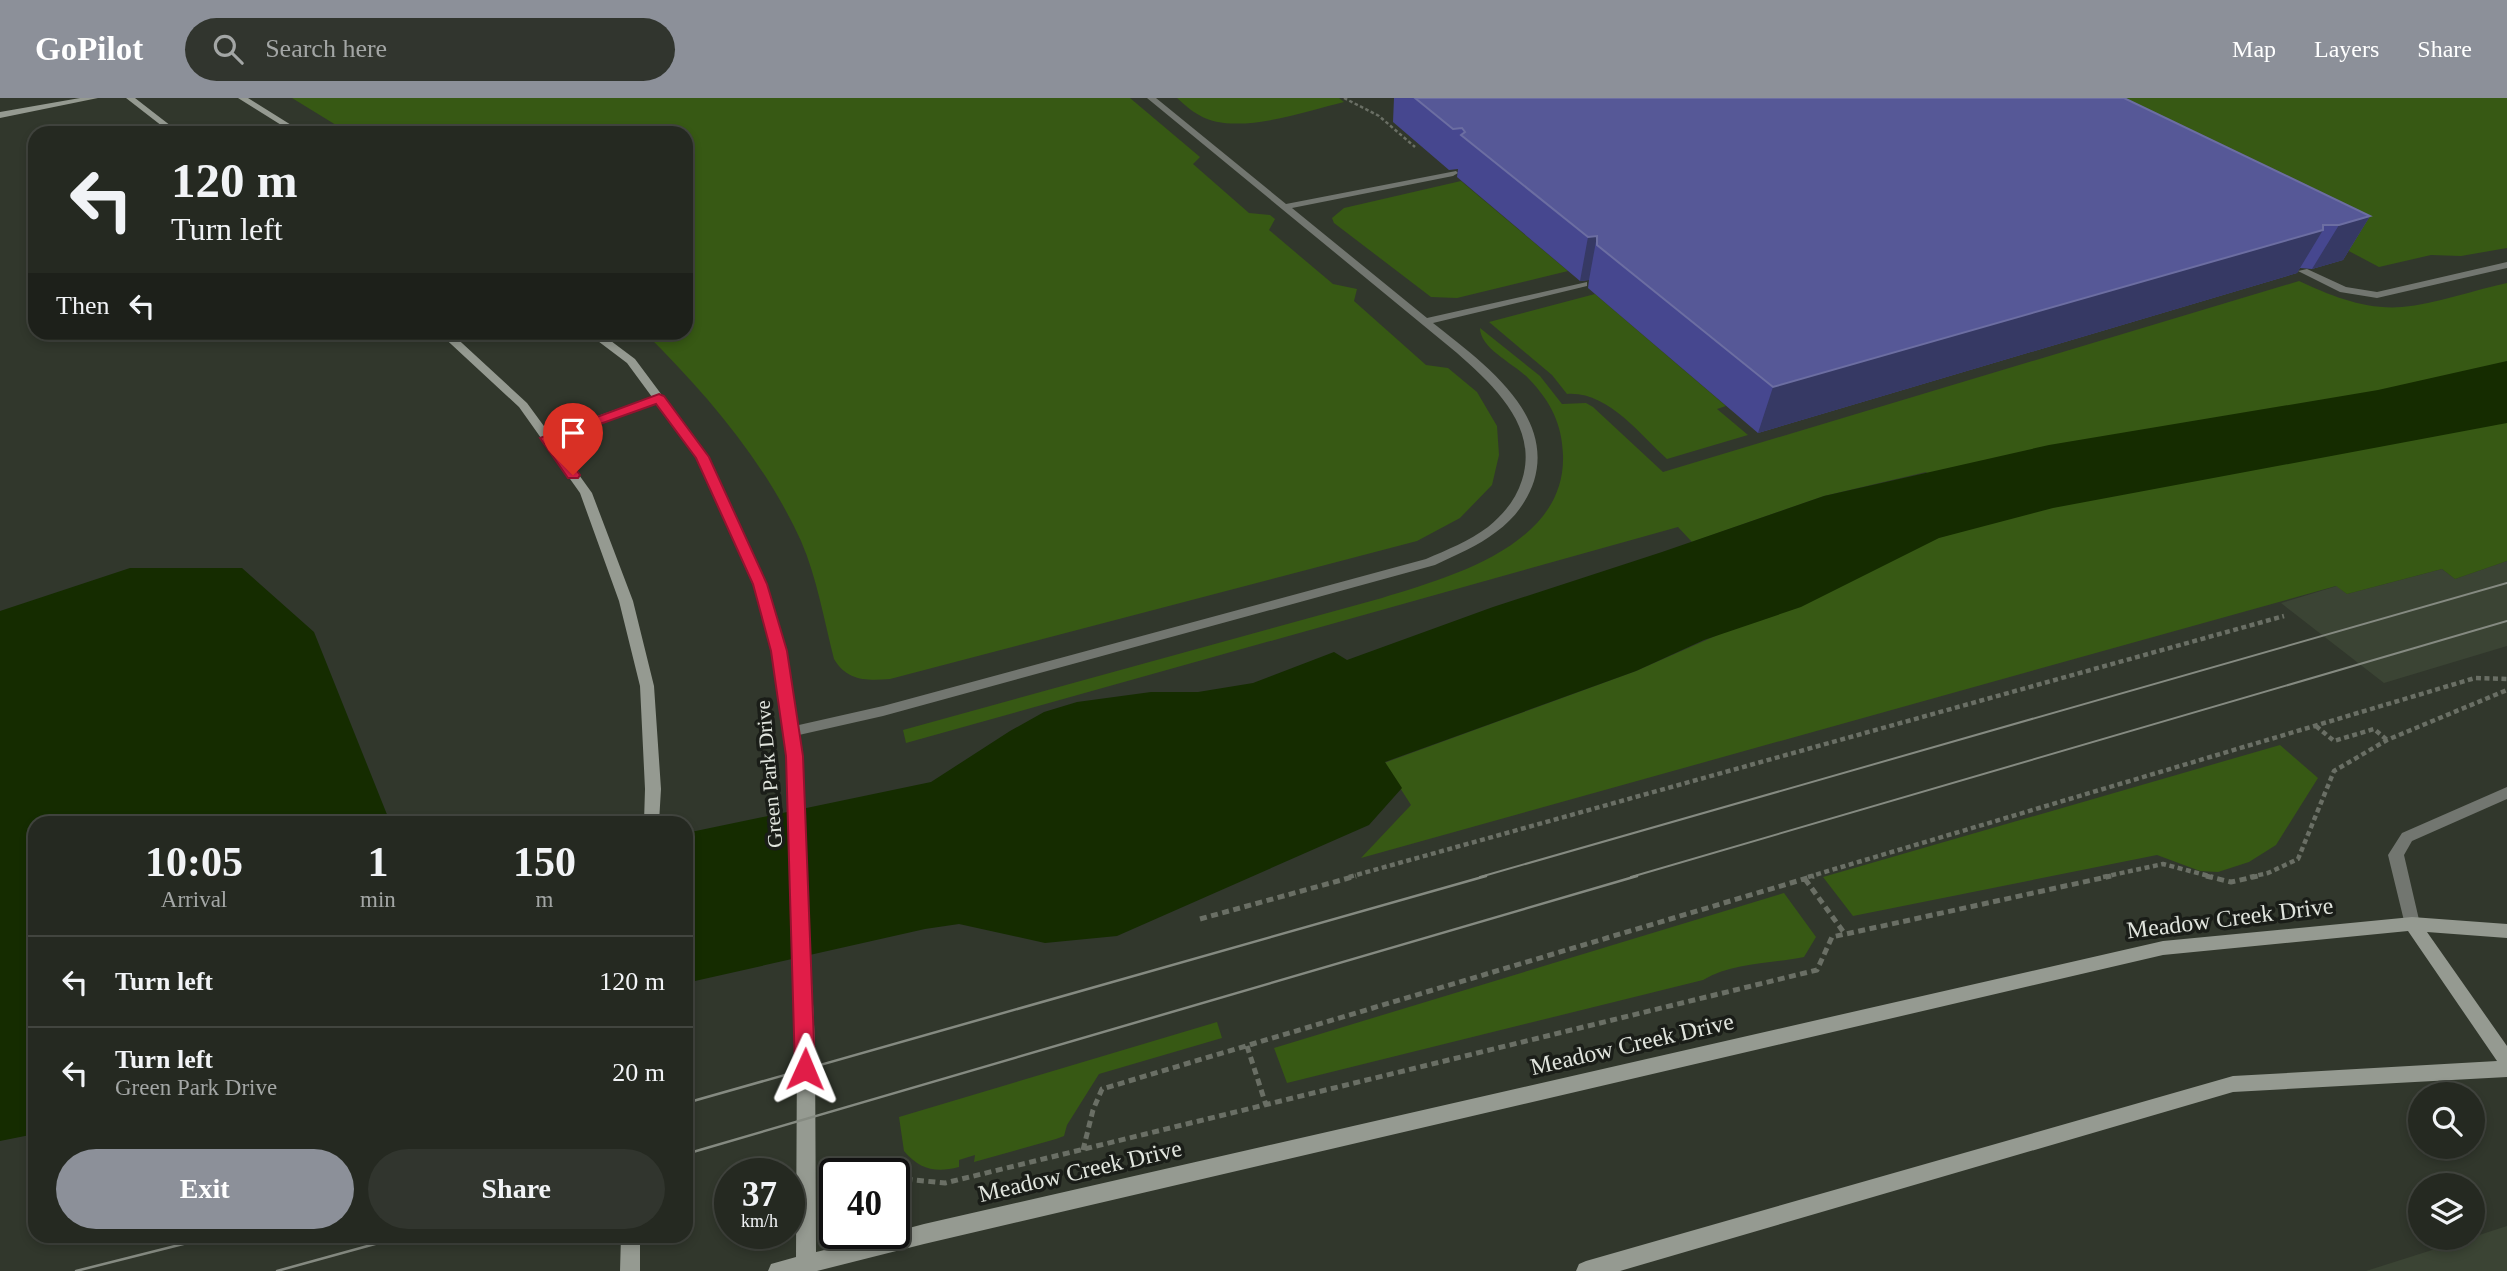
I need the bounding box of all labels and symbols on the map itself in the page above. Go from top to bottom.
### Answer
pin [543,403,603,475]
street label: Green Park Drive [751,699,787,849]
street label: Meadow Creek Drive [2125,892,2335,944]
street label: Meadow Creek Drive [1528,1008,1736,1080]
position arrow [768,1032,842,1106]
street label: Meadow Creek Drive [976,1135,1184,1207]
speed limit sign: 40 [819,1158,910,1249]

